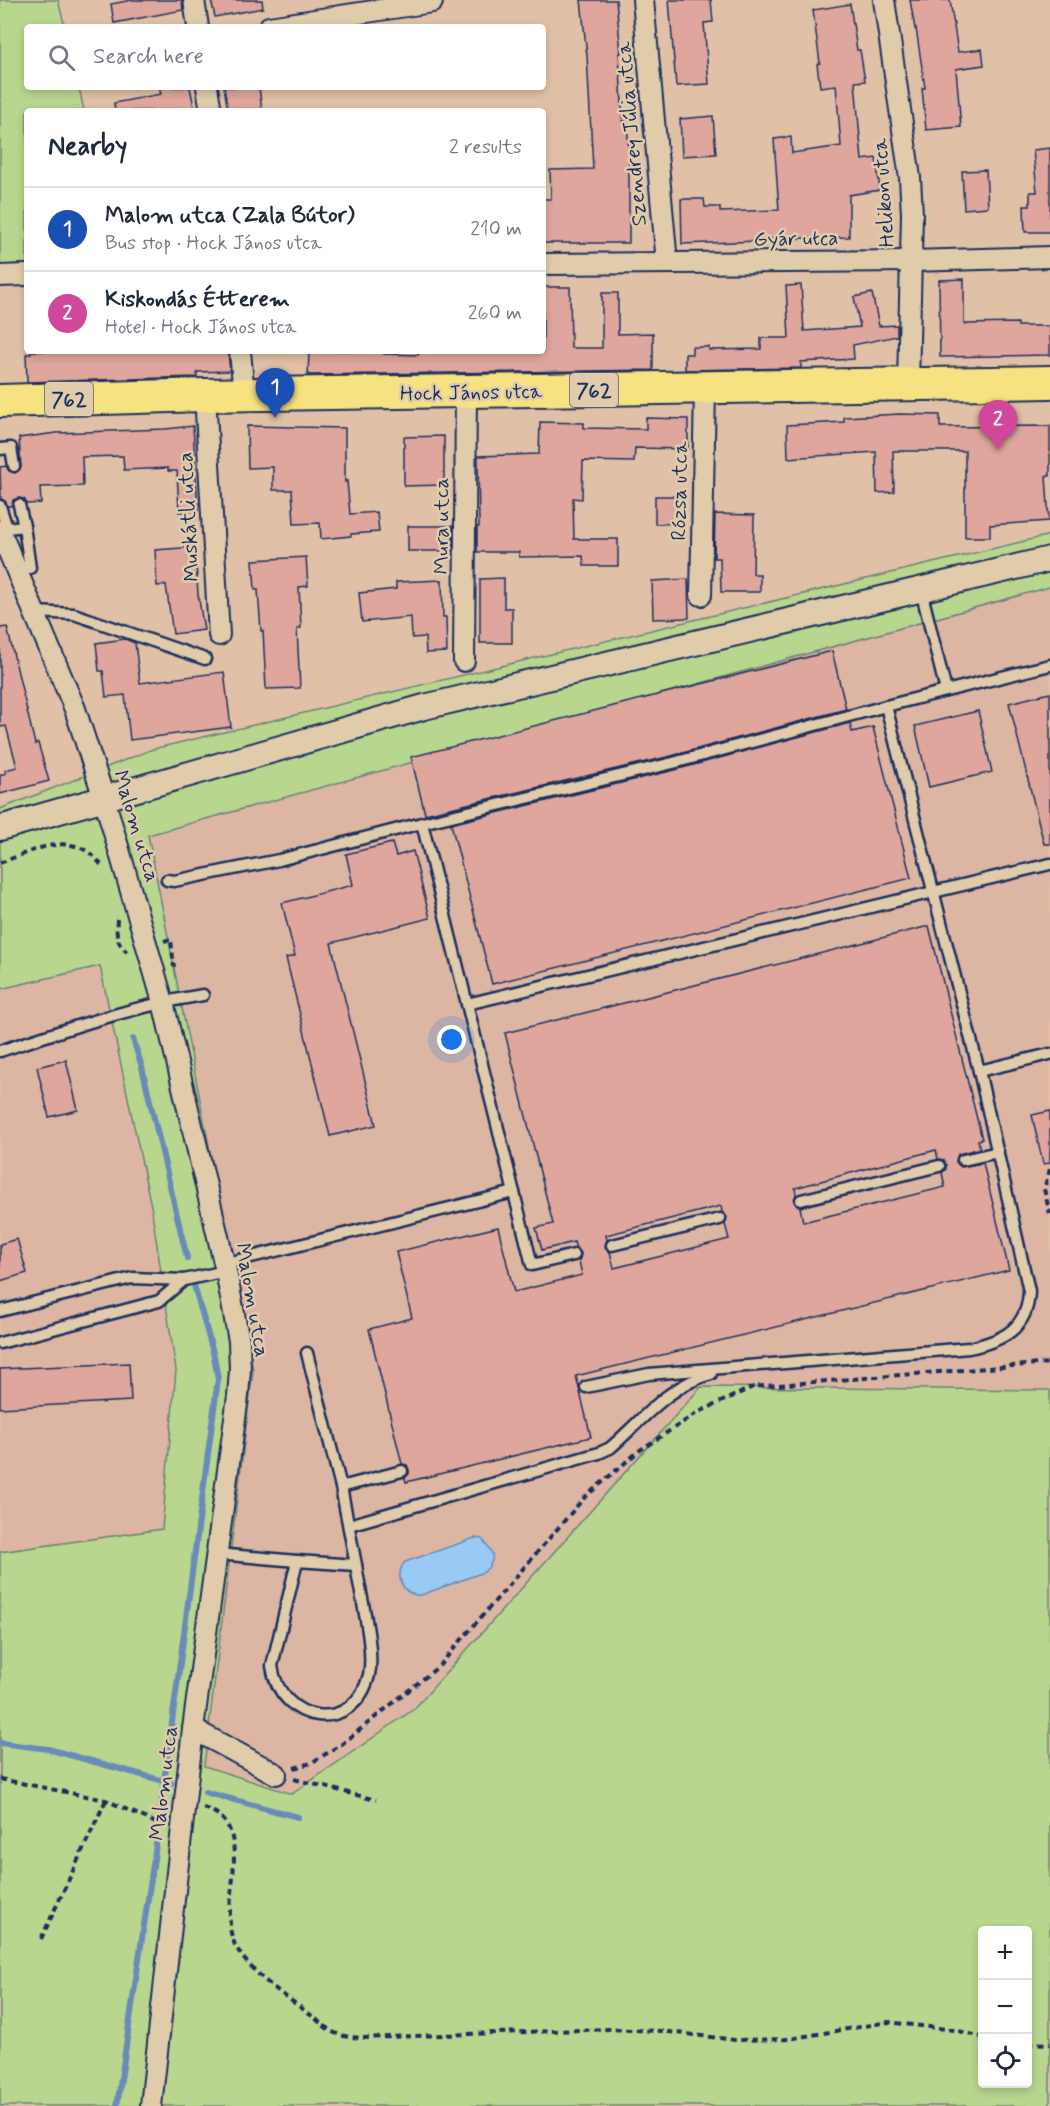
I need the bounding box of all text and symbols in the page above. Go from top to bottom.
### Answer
search box [24,24,546,90]
street label: Szendrey Júlia utca [610,40,654,227]
icon: search [45,41,78,74]
text: Search here [93,43,204,71]
text: Nearby [48,130,127,164]
text: 2 results [449,134,522,161]
street label: Helikon utca [866,137,902,248]
text: Malom utca (Zala Bútor) [105,202,355,230]
text: 1 [63,216,72,243]
text: 210 m [470,216,522,243]
street label: Gyár utca [753,224,839,254]
text: Bus stop · Hock János utca [105,230,322,257]
text: Kiskondás Étterem [105,286,290,314]
text: 2 [63,300,72,327]
text: 260 m [468,300,522,327]
text: Hotel · Hock János utca [105,314,297,341]
pin: 1 [256,368,294,418]
road number: 762 [570,373,618,407]
street label: Hock János utca [400,378,543,408]
road number: 762 [45,382,93,416]
pin: 2 [978,400,1018,450]
street label: Rózsa utca [665,441,695,541]
street label: Muskátli utca [172,451,206,583]
street label: Mura utca [428,478,456,574]
street label: Malom utca [106,767,166,886]
your location [437,1025,466,1054]
street label: Malom utca [228,1241,276,1360]
street label: Malom utca [143,1724,185,1842]
map controls [978,1926,1032,2088]
button: + [978,1926,1032,1980]
button: − [978,1980,1032,2034]
button: locate [978,2034,1032,2088]

